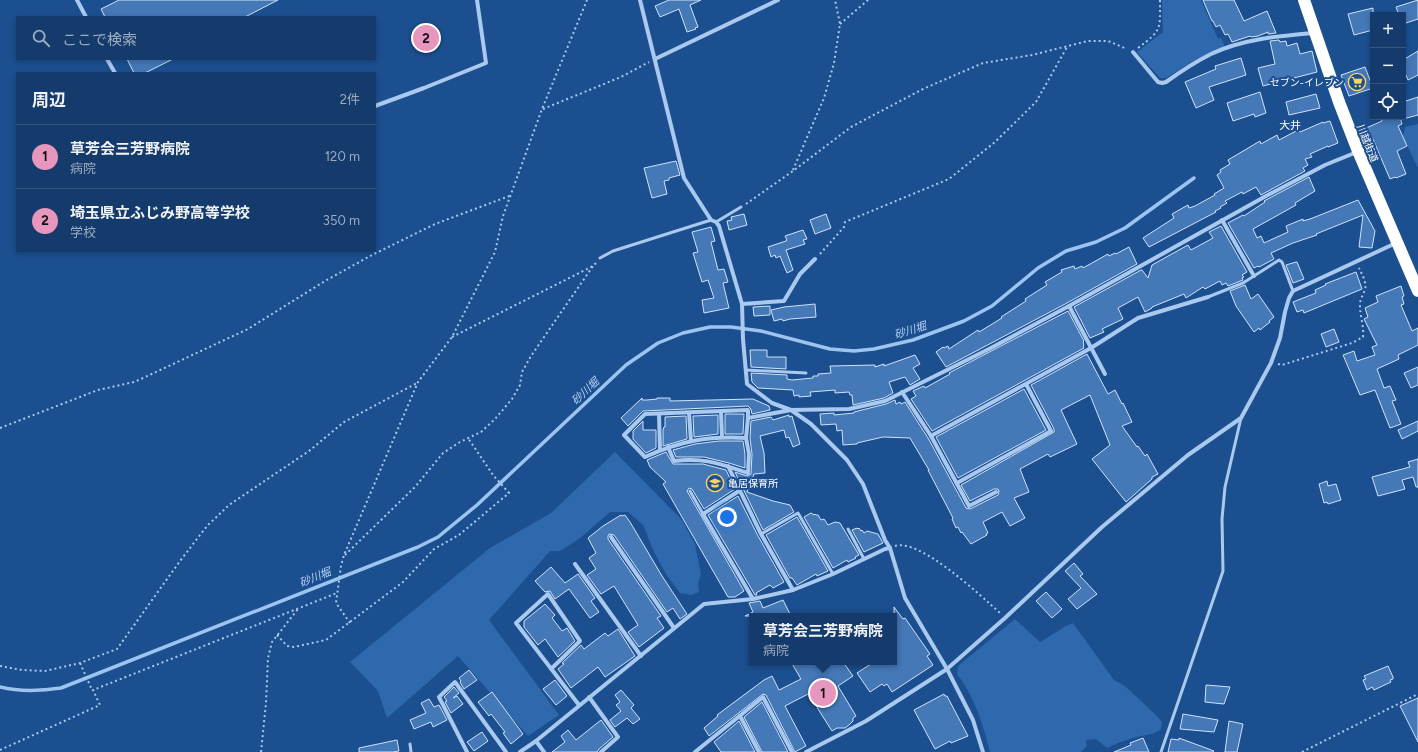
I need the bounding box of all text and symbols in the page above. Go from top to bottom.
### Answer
map controls [1370,12,1406,120]
button: + [1370,12,1406,48]
search box [16,16,376,60]
pin: 2 [413,23,439,53]
icon: search [30,27,52,49]
text: ここで検索 [62,31,137,49]
button: − [1370,48,1406,84]
supermarket icon: セブン-イレブン [1347,72,1367,92]
place label: セブン-イレブン [1270,76,1344,89]
button: locate [1370,84,1406,120]
text: 周辺 [32,90,66,110]
text: 2件 [340,92,360,107]
district label: 大井 [1279,119,1301,132]
street label: 川越街道 [1354,122,1381,164]
text: 草芳会三芳野病院 [70,140,190,158]
text: 1 [42,149,48,164]
text: 120 m [325,149,360,164]
text: 病院 [70,161,96,176]
text: 埼玉県立ふじみ野高等学校 [70,204,250,222]
text: 2 [41,213,49,228]
text: 350 m [323,213,360,228]
text: 学校 [70,225,96,240]
water label: 砂川堀 [892,319,930,342]
water label: 砂川堀 [569,374,603,407]
school or university icon: 亀居保育所 [705,473,725,493]
place label: 亀居保育所 [728,477,778,490]
your location [717,507,737,527]
water label: 砂川堀 [297,565,335,590]
popup [749,613,897,665]
text: 草芳会三芳野病院 [763,622,883,640]
text: 病院 [763,643,789,658]
pin: 1 [810,678,836,708]

